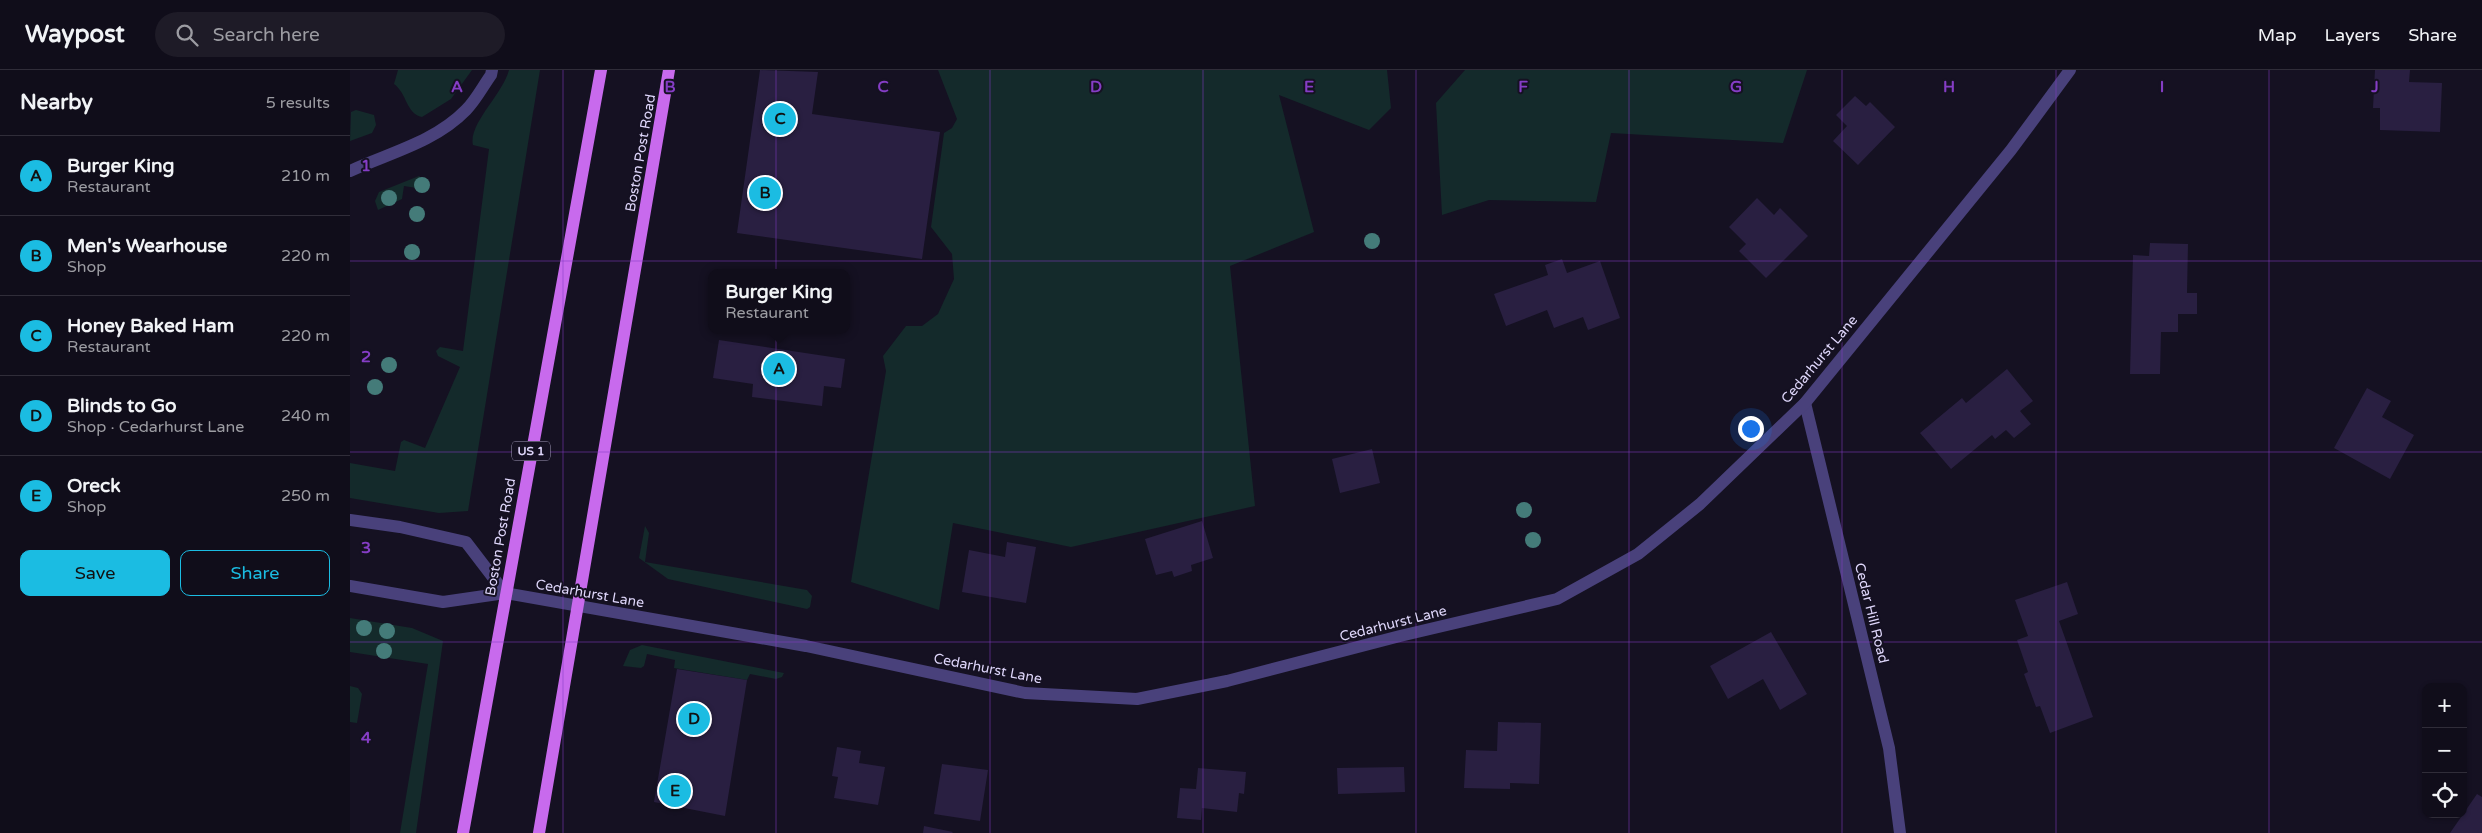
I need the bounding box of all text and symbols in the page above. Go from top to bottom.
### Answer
search box [155,12,505,57]
text: Waypost [25,20,125,49]
icon: search [173,21,201,49]
text: Search here [213,24,320,46]
text: Map [2258,24,2297,46]
text: Layers [2325,24,2380,46]
text: Share [2408,24,2457,46]
text: A [451,77,463,97]
text: B [664,77,676,97]
text: C [877,77,889,97]
text: D [1090,77,1102,97]
text: E [1304,77,1314,97]
text: F [1518,77,1528,97]
text: G [1730,77,1742,97]
text: H [1943,77,1955,97]
text: I [2160,77,2164,97]
text: J [2370,77,2379,97]
text: Nearby [20,90,93,115]
text: 5 results [266,93,330,113]
street label: Boston Post Road [622,93,659,213]
pin: C [764,100,796,138]
text: Burger King [67,155,175,177]
text: 1 [361,156,371,176]
text: A [30,166,42,186]
text: 210 m [281,166,330,186]
pin: B [749,174,781,212]
text: Restaurant [67,177,151,197]
text: Men's Wearhouse [67,235,227,257]
text: B [30,246,42,266]
text: 220 m [281,246,330,266]
text: Shop [67,257,106,277]
popup [708,269,850,334]
text: Burger King [725,281,833,303]
text: Restaurant [725,303,809,323]
street label: Cedarhurst Lane [1778,312,1861,407]
text: Honey Baked Ham [67,315,234,337]
text: C [30,326,42,346]
text: 220 m [281,326,330,346]
text: Restaurant [67,337,151,357]
text: 2 [361,347,371,367]
pin: A [763,350,795,388]
text: Blinds to Go [67,395,177,417]
text: D [30,406,42,426]
text: 240 m [281,406,330,426]
your location [1738,416,1764,442]
text: Shop · Cedarhurst Lane [67,417,244,437]
road number: US 1 [512,442,550,461]
text: Oreck [67,475,121,497]
street label: Boston Post Road [482,477,519,597]
text: E [31,486,41,506]
text: 250 m [281,486,330,506]
text: Shop [67,497,106,517]
text: 3 [361,538,371,558]
button: Save [20,550,170,596]
button: Share [180,550,330,596]
street label: Cedar Hill Road [1851,561,1892,665]
street label: Cedarhurst Lane [534,576,646,611]
street label: Cedarhurst Lane [1338,602,1449,645]
street label: Cedarhurst Lane [932,650,1044,687]
map controls [2422,683,2467,818]
button: + [2422,683,2467,728]
pin: D [678,700,710,738]
text: 4 [361,728,371,748]
button: − [2422,728,2467,773]
pin: E [659,772,691,810]
button: locate [2422,773,2467,818]

